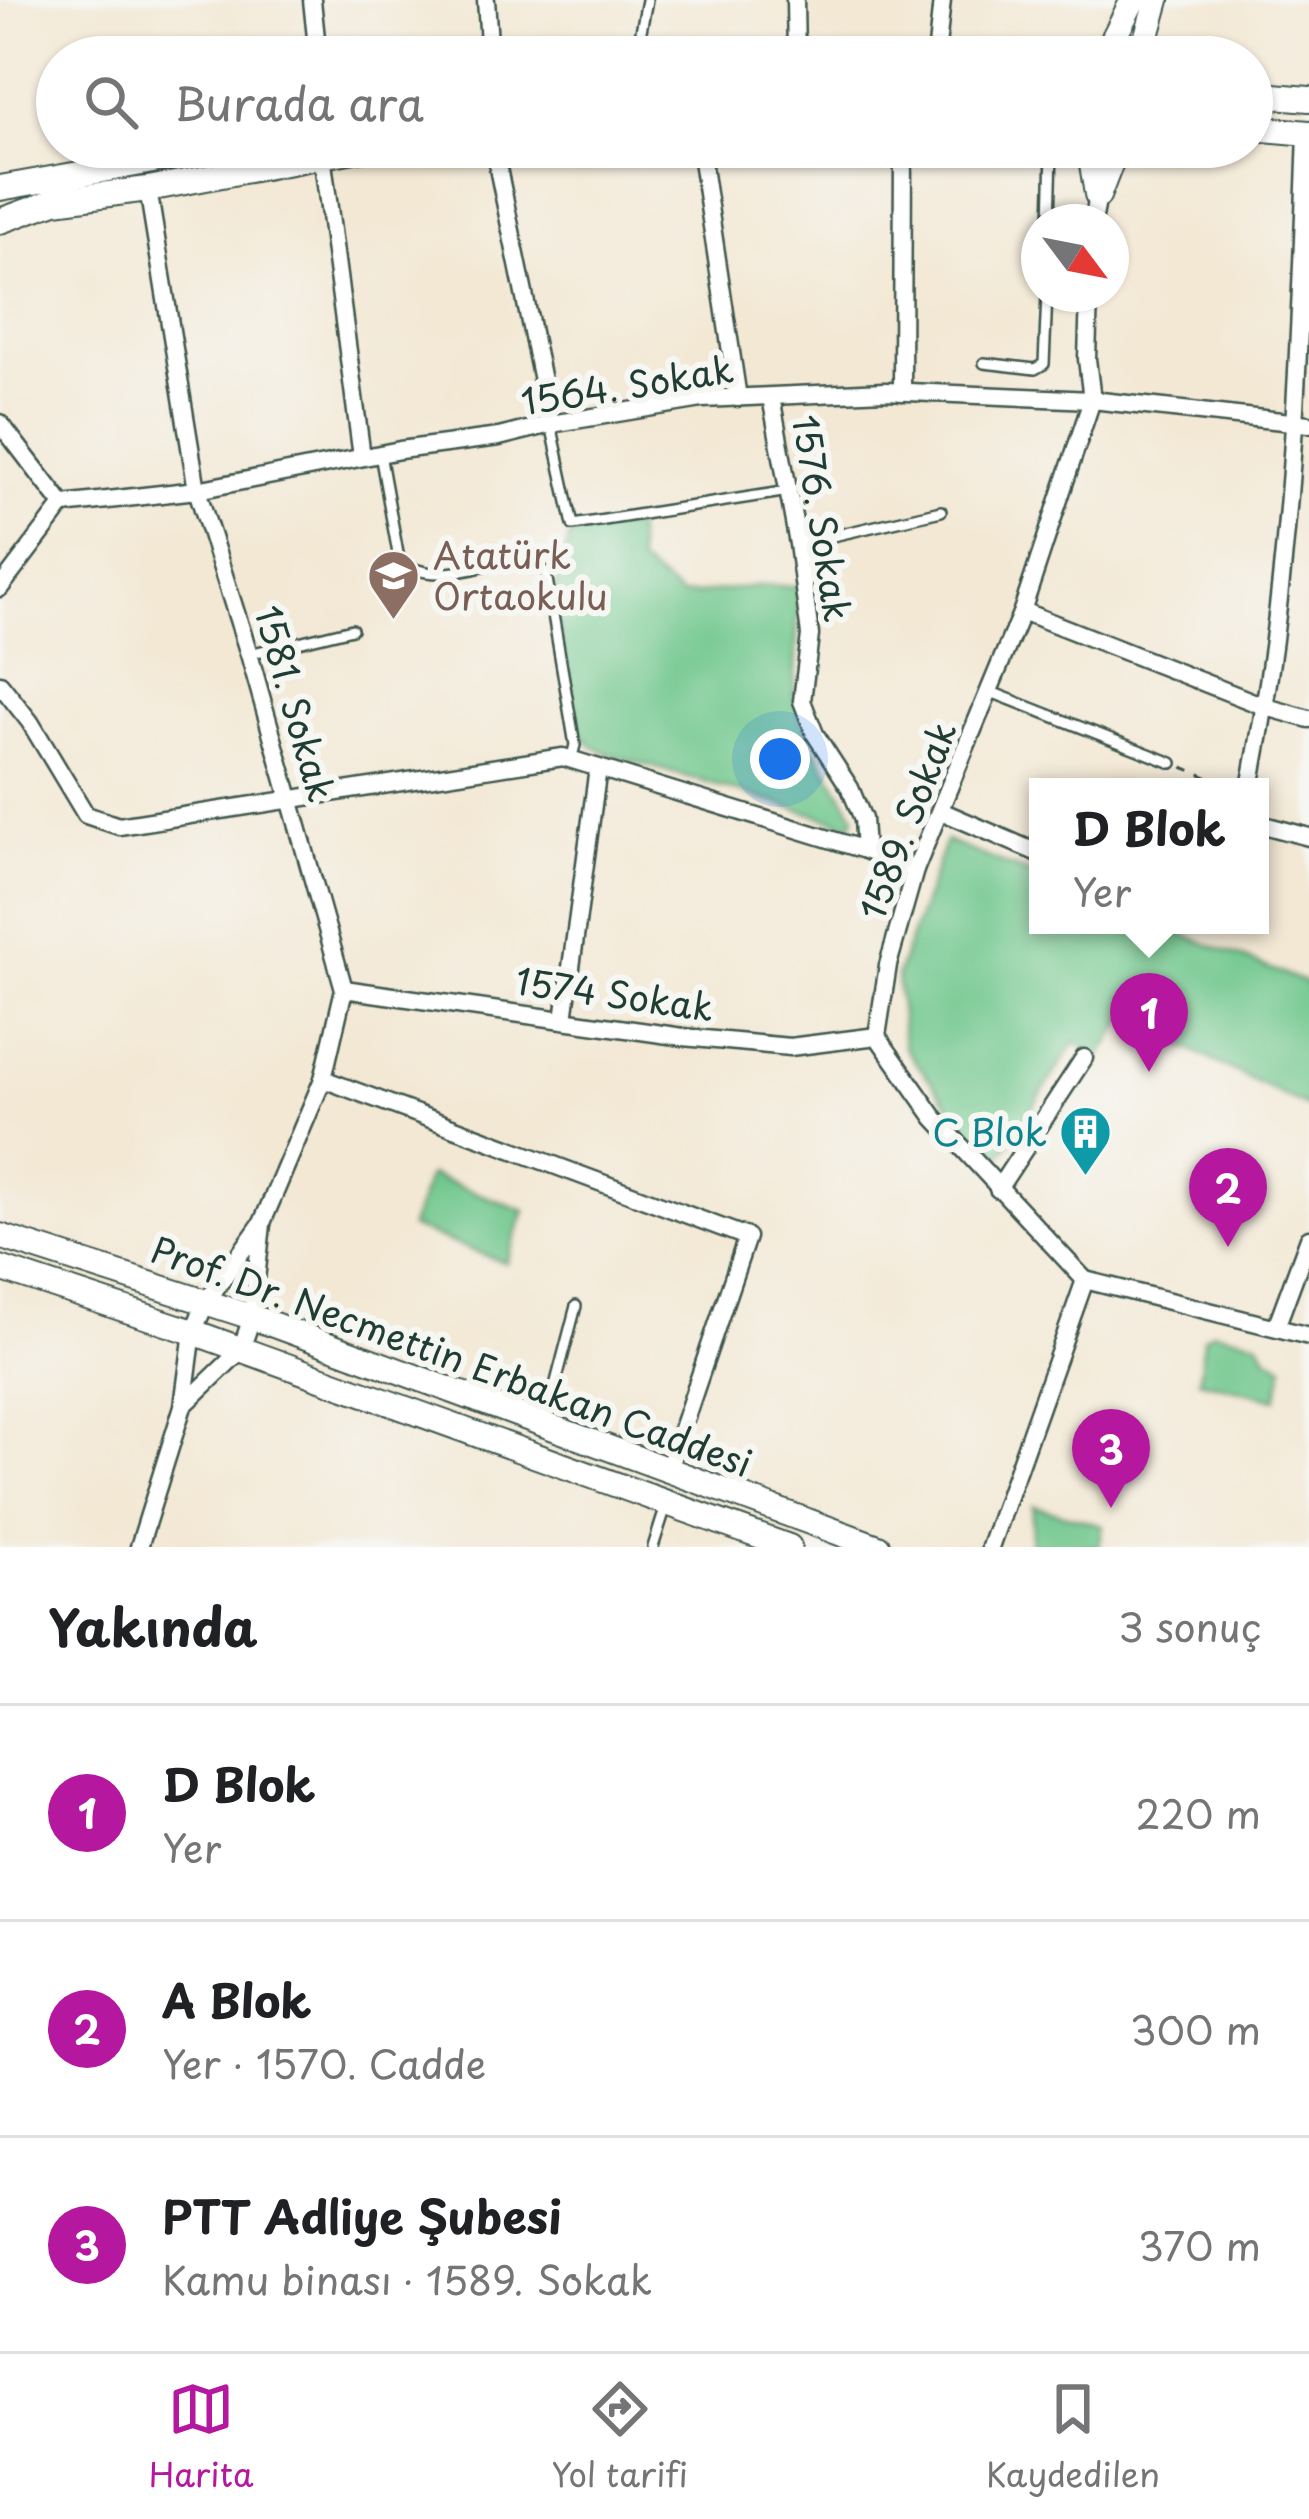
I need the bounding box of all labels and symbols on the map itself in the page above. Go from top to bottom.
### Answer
north arrow [1021,204,1129,312]
street label: 1564. Sokak [517,341,737,427]
street label: 1576. Sokak [780,411,866,625]
place label: Atatürk Ortaokulu [433,527,608,622]
school or university icon: Atatürk Ortaokulu [366,547,422,621]
street label: 1581. Sokak [242,599,350,807]
street label: 1589. Sokak [843,713,969,927]
your location [750,729,810,789]
street label: 1574 Sokak [513,952,717,1034]
pin: 1 [1110,973,1188,1072]
building icon: C Blok [1058,1103,1114,1177]
place label: C Blok [932,1104,1047,1158]
pin: 2 [1189,1148,1267,1247]
street label: Prof. Dr. Necmettin Erbakan Caddesi [144,1221,760,1489]
pin: 3 [1072,1409,1150,1508]

